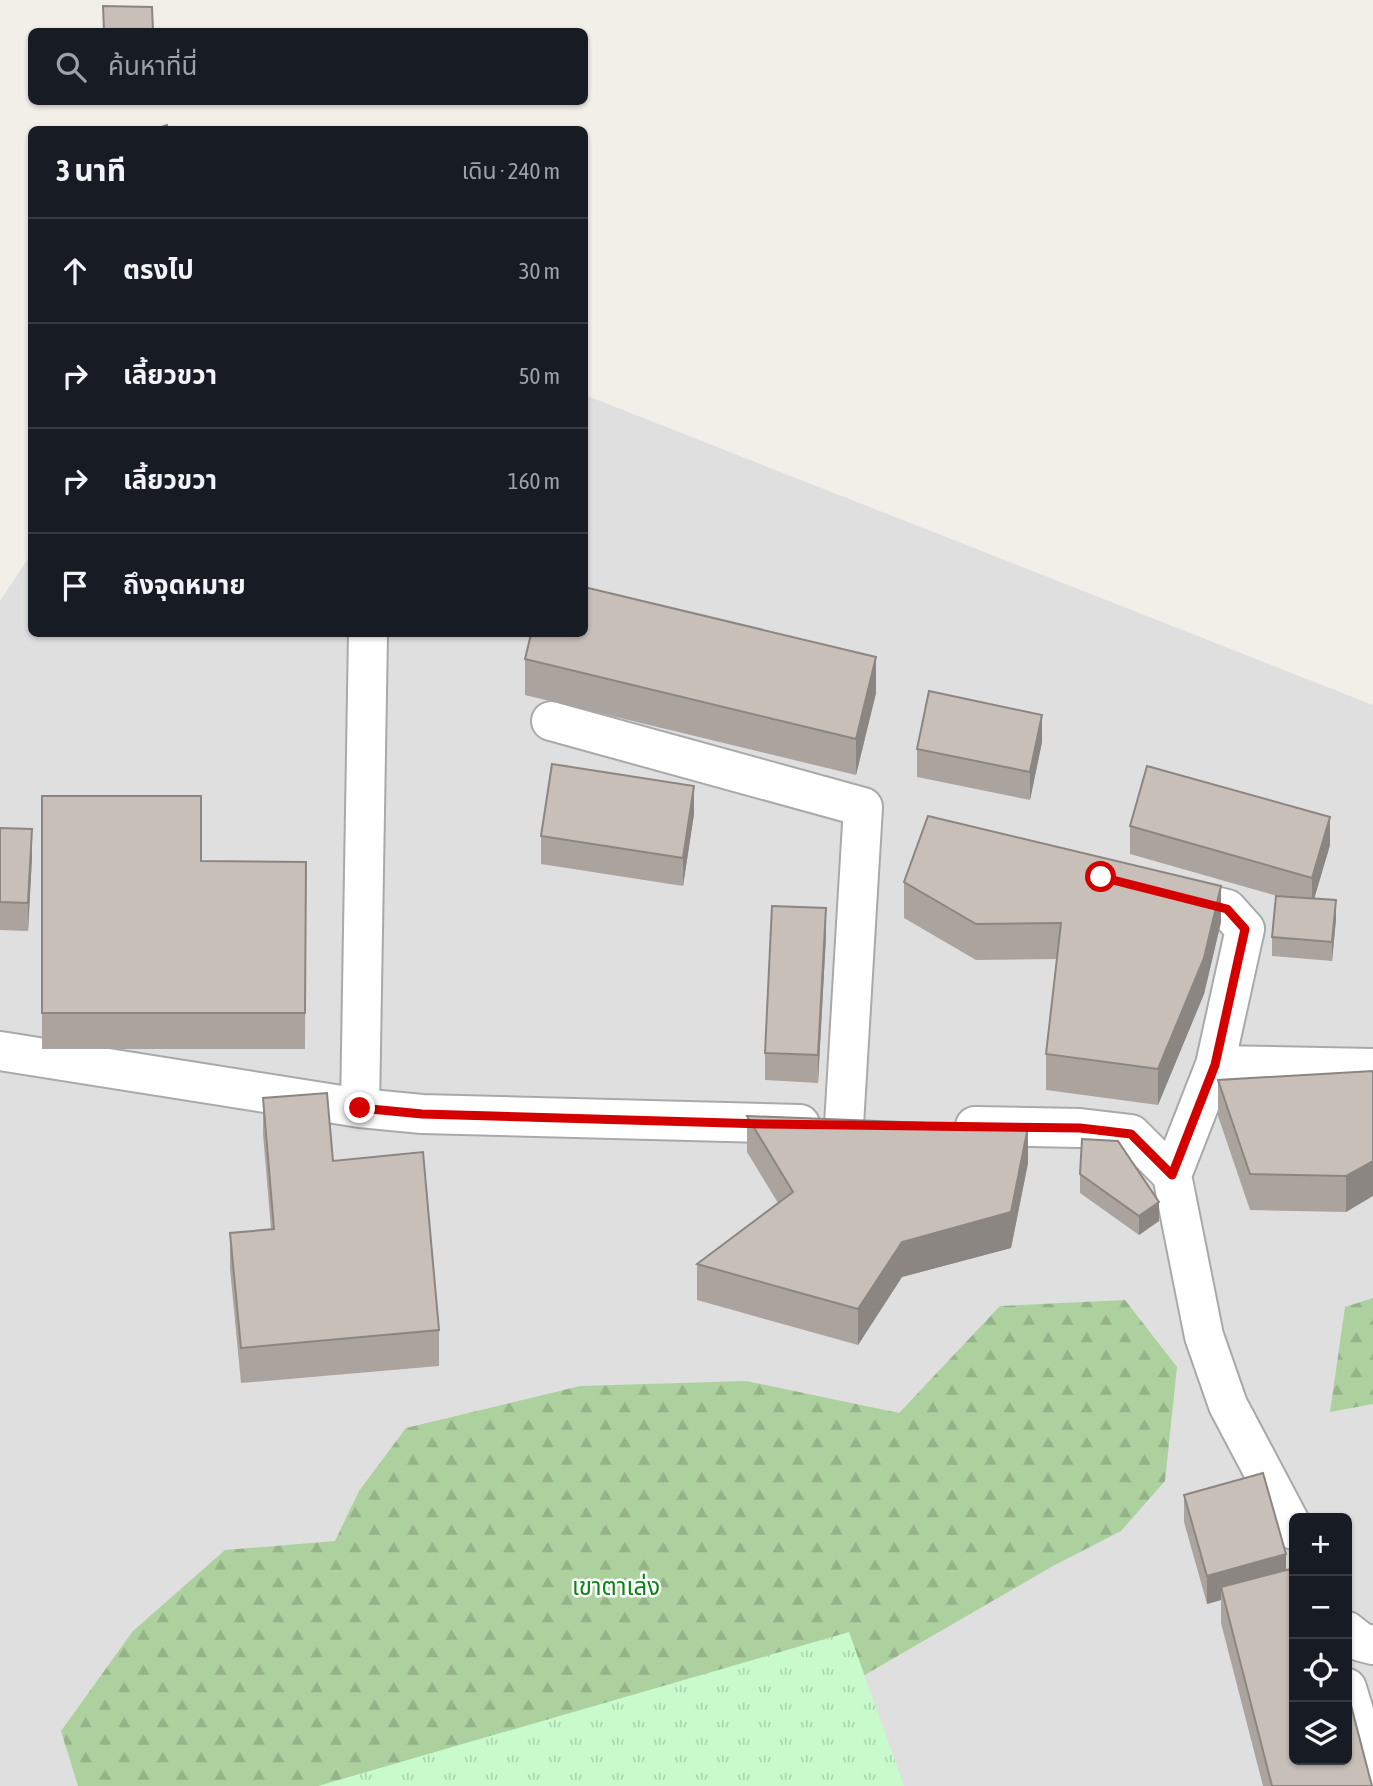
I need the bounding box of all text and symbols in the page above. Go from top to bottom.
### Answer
search box [28,28,588,105]
icon: search [52,48,90,86]
text: ค้นหาที่นี่ [108,51,198,81]
text: 3 นาที [56,153,126,187]
text: เดิน · 240 m [462,158,560,184]
icon: ahead [56,252,94,290]
text: ตรงไป [123,255,194,285]
text: 30 m [519,258,560,284]
icon: right [56,357,94,395]
text: เลี้ยวขวา [123,360,217,390]
text: 50 m [519,363,560,389]
icon: right [56,462,94,500]
text: เลี้ยวขวา [123,465,217,495]
text: 160 m [508,468,560,494]
icon: arrive [56,567,94,605]
text: ถึงจุดหมาย [123,570,246,600]
route start [1085,861,1116,892]
route end [344,1092,375,1123]
map controls [1289,1513,1352,1765]
button: + [1289,1513,1352,1576]
park label: เขาตาเล่ง [572,1573,660,1600]
button: − [1289,1576,1352,1639]
button: locate [1289,1639,1352,1702]
button: layers [1289,1702,1352,1765]

